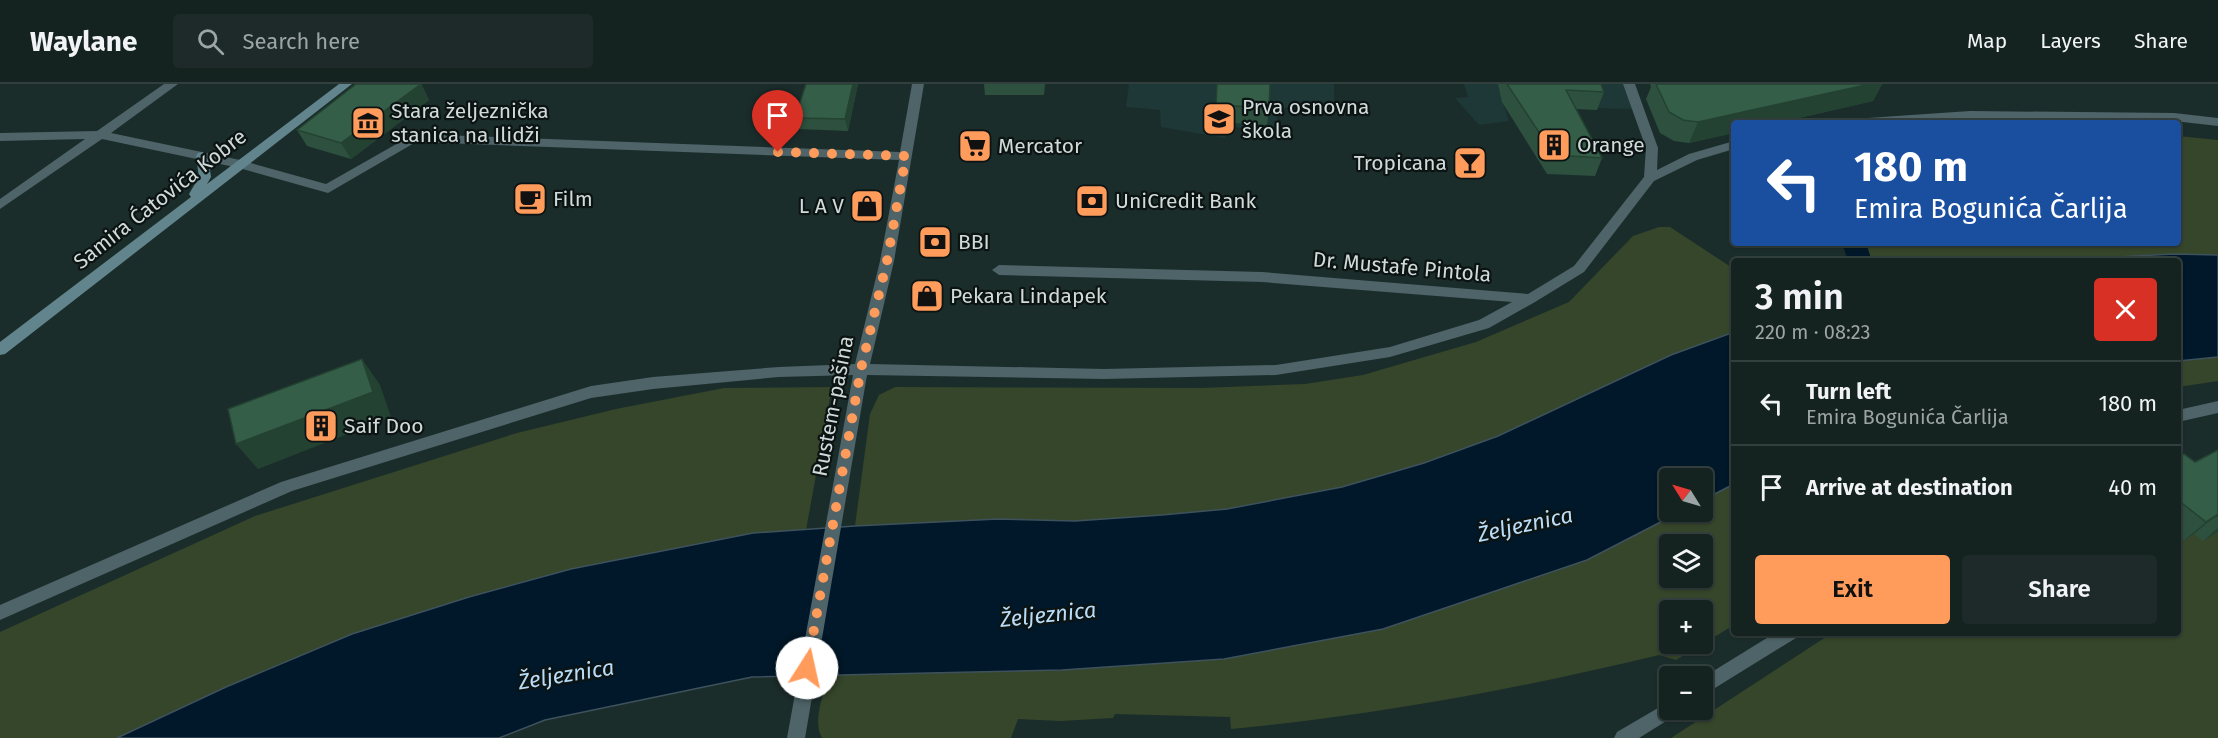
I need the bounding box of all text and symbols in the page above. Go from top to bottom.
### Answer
search box [173,14,593,68]
text: Waylane [30,25,137,58]
icon: search [194,25,227,58]
text: Search here [242,28,360,55]
text: Map [1967,28,2007,54]
text: Layers [2040,28,2101,54]
text: Share [2134,28,2188,54]
pin [752,90,803,152]
place label: Prva osnovna škola [1242,94,1370,144]
place label: Stara željeznička stanica na Ilidži [391,98,549,148]
icon: arrive [761,99,794,132]
school or university icon: Prva osnovna škola [1201,101,1237,137]
museum icon: Stara željeznička stanica na Ilidži [350,105,386,141]
street label: Samira Ćatovića Kobre [68,123,252,275]
building icon: Orange [1536,127,1572,163]
supermarket icon: Mercator [957,128,993,164]
place label: Orange [1577,132,1645,158]
place label: Mercator [998,133,1082,159]
text: 180 m [1854,142,1968,192]
icon: left [1755,144,1833,222]
bar icon: Tropicana [1452,145,1488,181]
place label: Tropicana [1354,150,1447,176]
cafe icon: Film [512,181,548,217]
bank icon: UniCredit Bank [1074,183,1110,219]
place label: Film [553,186,593,212]
shop icon: L A V [849,188,885,224]
place label: UniCredit Bank [1115,188,1257,214]
place label: L A V [799,193,844,219]
text: Emira Bogunića Čarlija [1854,193,2128,225]
bank icon: BBI [917,224,953,260]
place label: BBI [958,229,990,255]
street label: Dr. Mustafe Pintola [1312,246,1492,288]
text: 3 min [1755,275,1844,319]
shop icon: Pekara Lindapek [909,278,945,314]
button: close [2094,278,2157,341]
place label: Pekara Lindapek [950,283,1107,309]
text: 220 m · 08:23 [1755,320,1871,344]
street label: Rustem-pašina [807,333,859,479]
text: Turn left [1806,378,1891,405]
icon: left [1755,387,1788,420]
text: 180 m [2098,390,2157,417]
text: Emira Bogunića Čarlija [1806,405,2009,429]
building icon: Saif Doo [303,408,339,444]
place label: Saif Doo [344,413,423,439]
north arrow [1659,468,1713,522]
map controls [1659,468,1713,720]
icon: arrive [1755,471,1788,504]
text: Arrive at destination [1806,474,2013,501]
text: 40 m [2108,474,2157,501]
water label: Željeznica [1474,501,1575,548]
button: layers [1659,534,1713,588]
button: Exit [1755,555,1950,624]
button: Share [1962,555,2157,624]
water label: Željeznica [997,596,1098,633]
button: + [1659,600,1713,654]
position arrow [775,636,839,700]
water label: Željeznica [515,654,616,696]
button: − [1659,666,1713,720]

